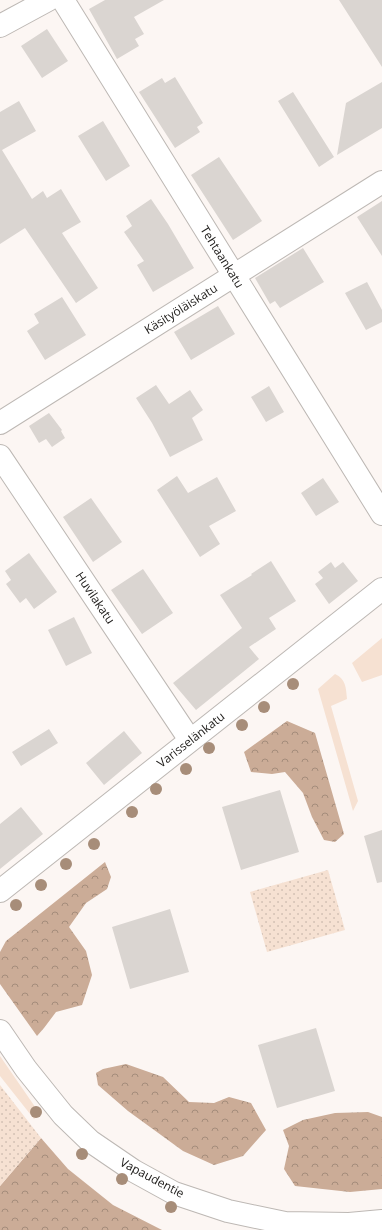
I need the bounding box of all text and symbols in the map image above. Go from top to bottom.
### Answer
street label: Tehtaankatu [197,222,248,291]
street label: Käsityöläiskatu [141,279,221,338]
street label: Huvilakatu [72,568,119,627]
street label: Varisselänkatu [153,708,228,771]
street label: Vapaudentie [117,1153,188,1202]

